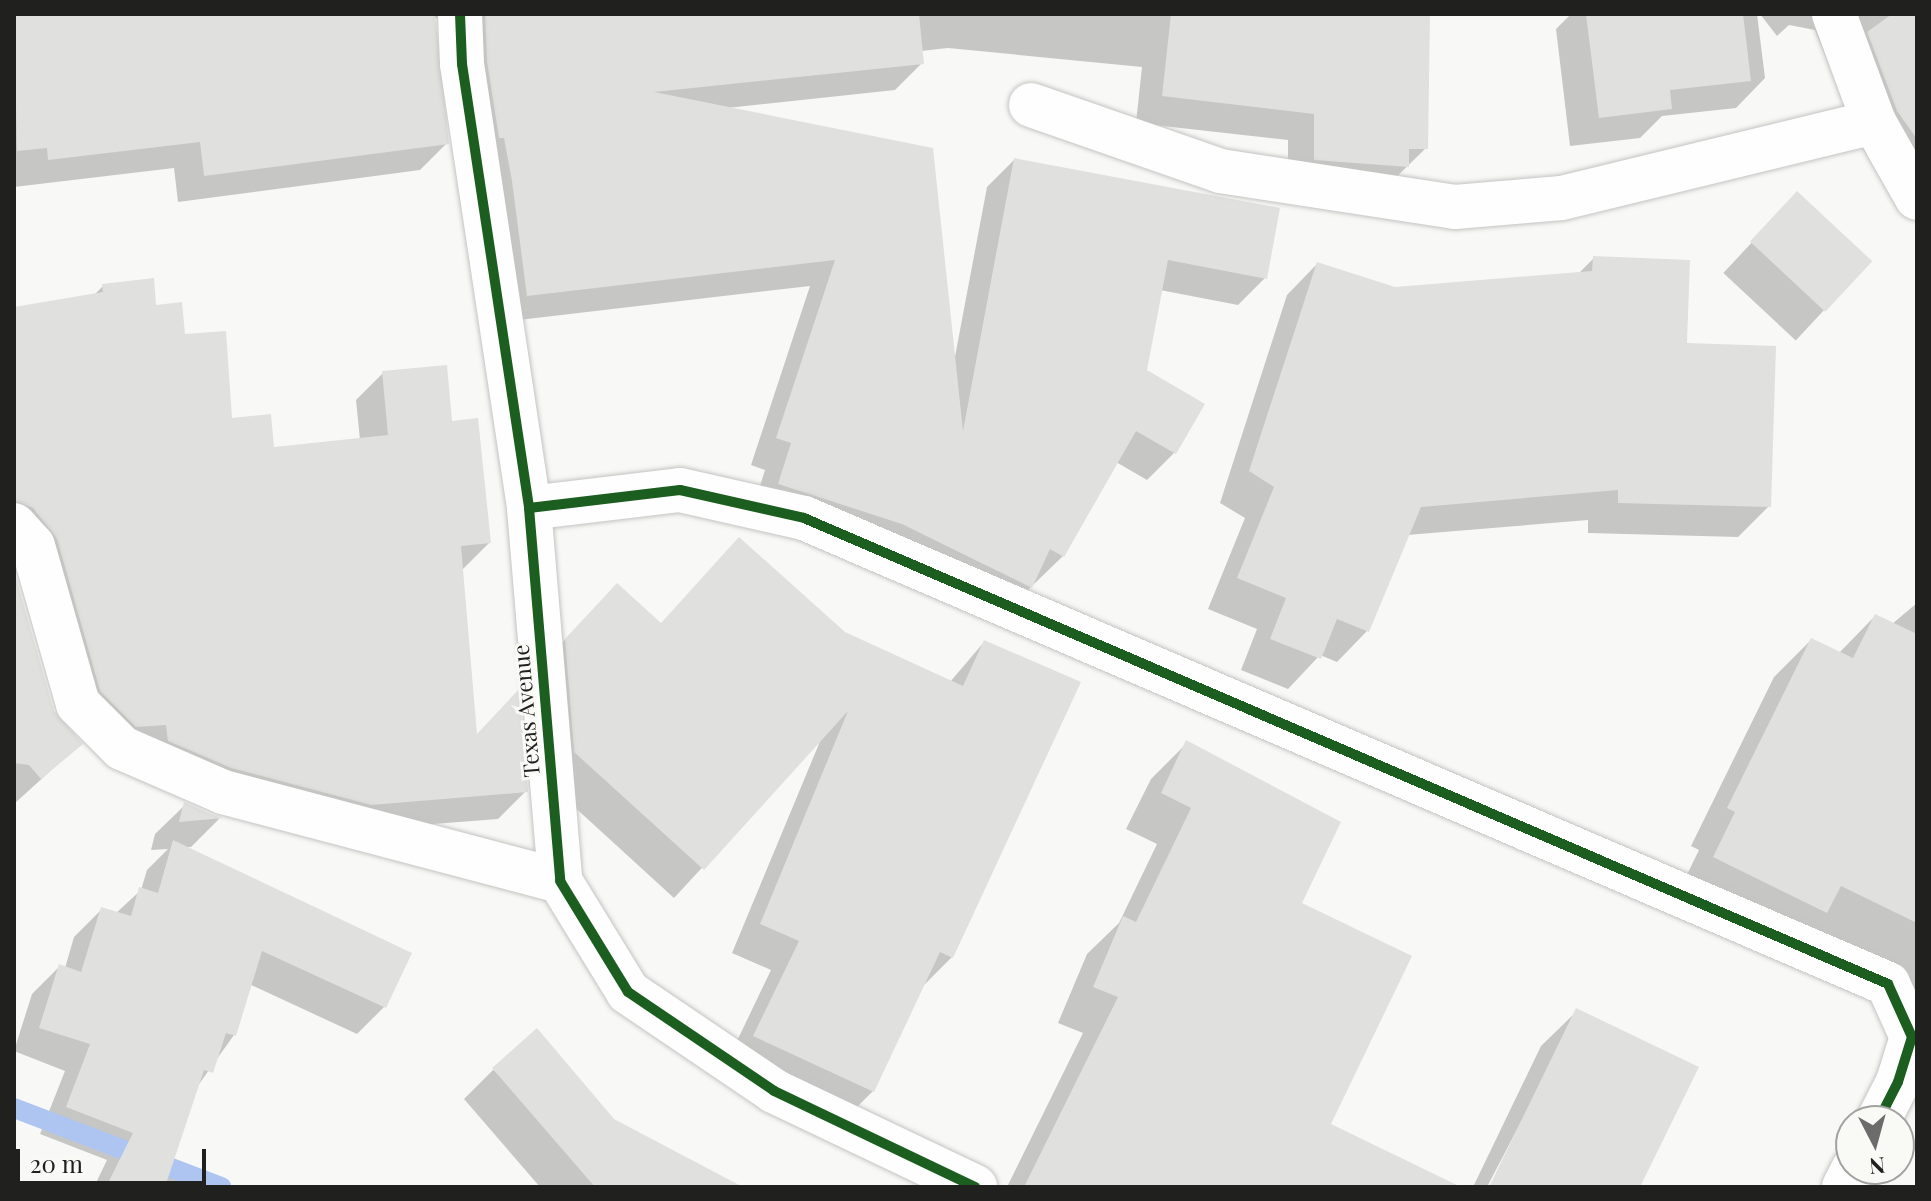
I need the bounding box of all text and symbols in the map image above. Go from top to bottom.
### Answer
street label: Texas Avenue [507,643,545,779]
north arrow [1835,1105,1915,1185]
scale bar [20,1133,210,1183]
text: 20 m [30,1147,83,1179]
text: N [1868,1151,1887,1183]

